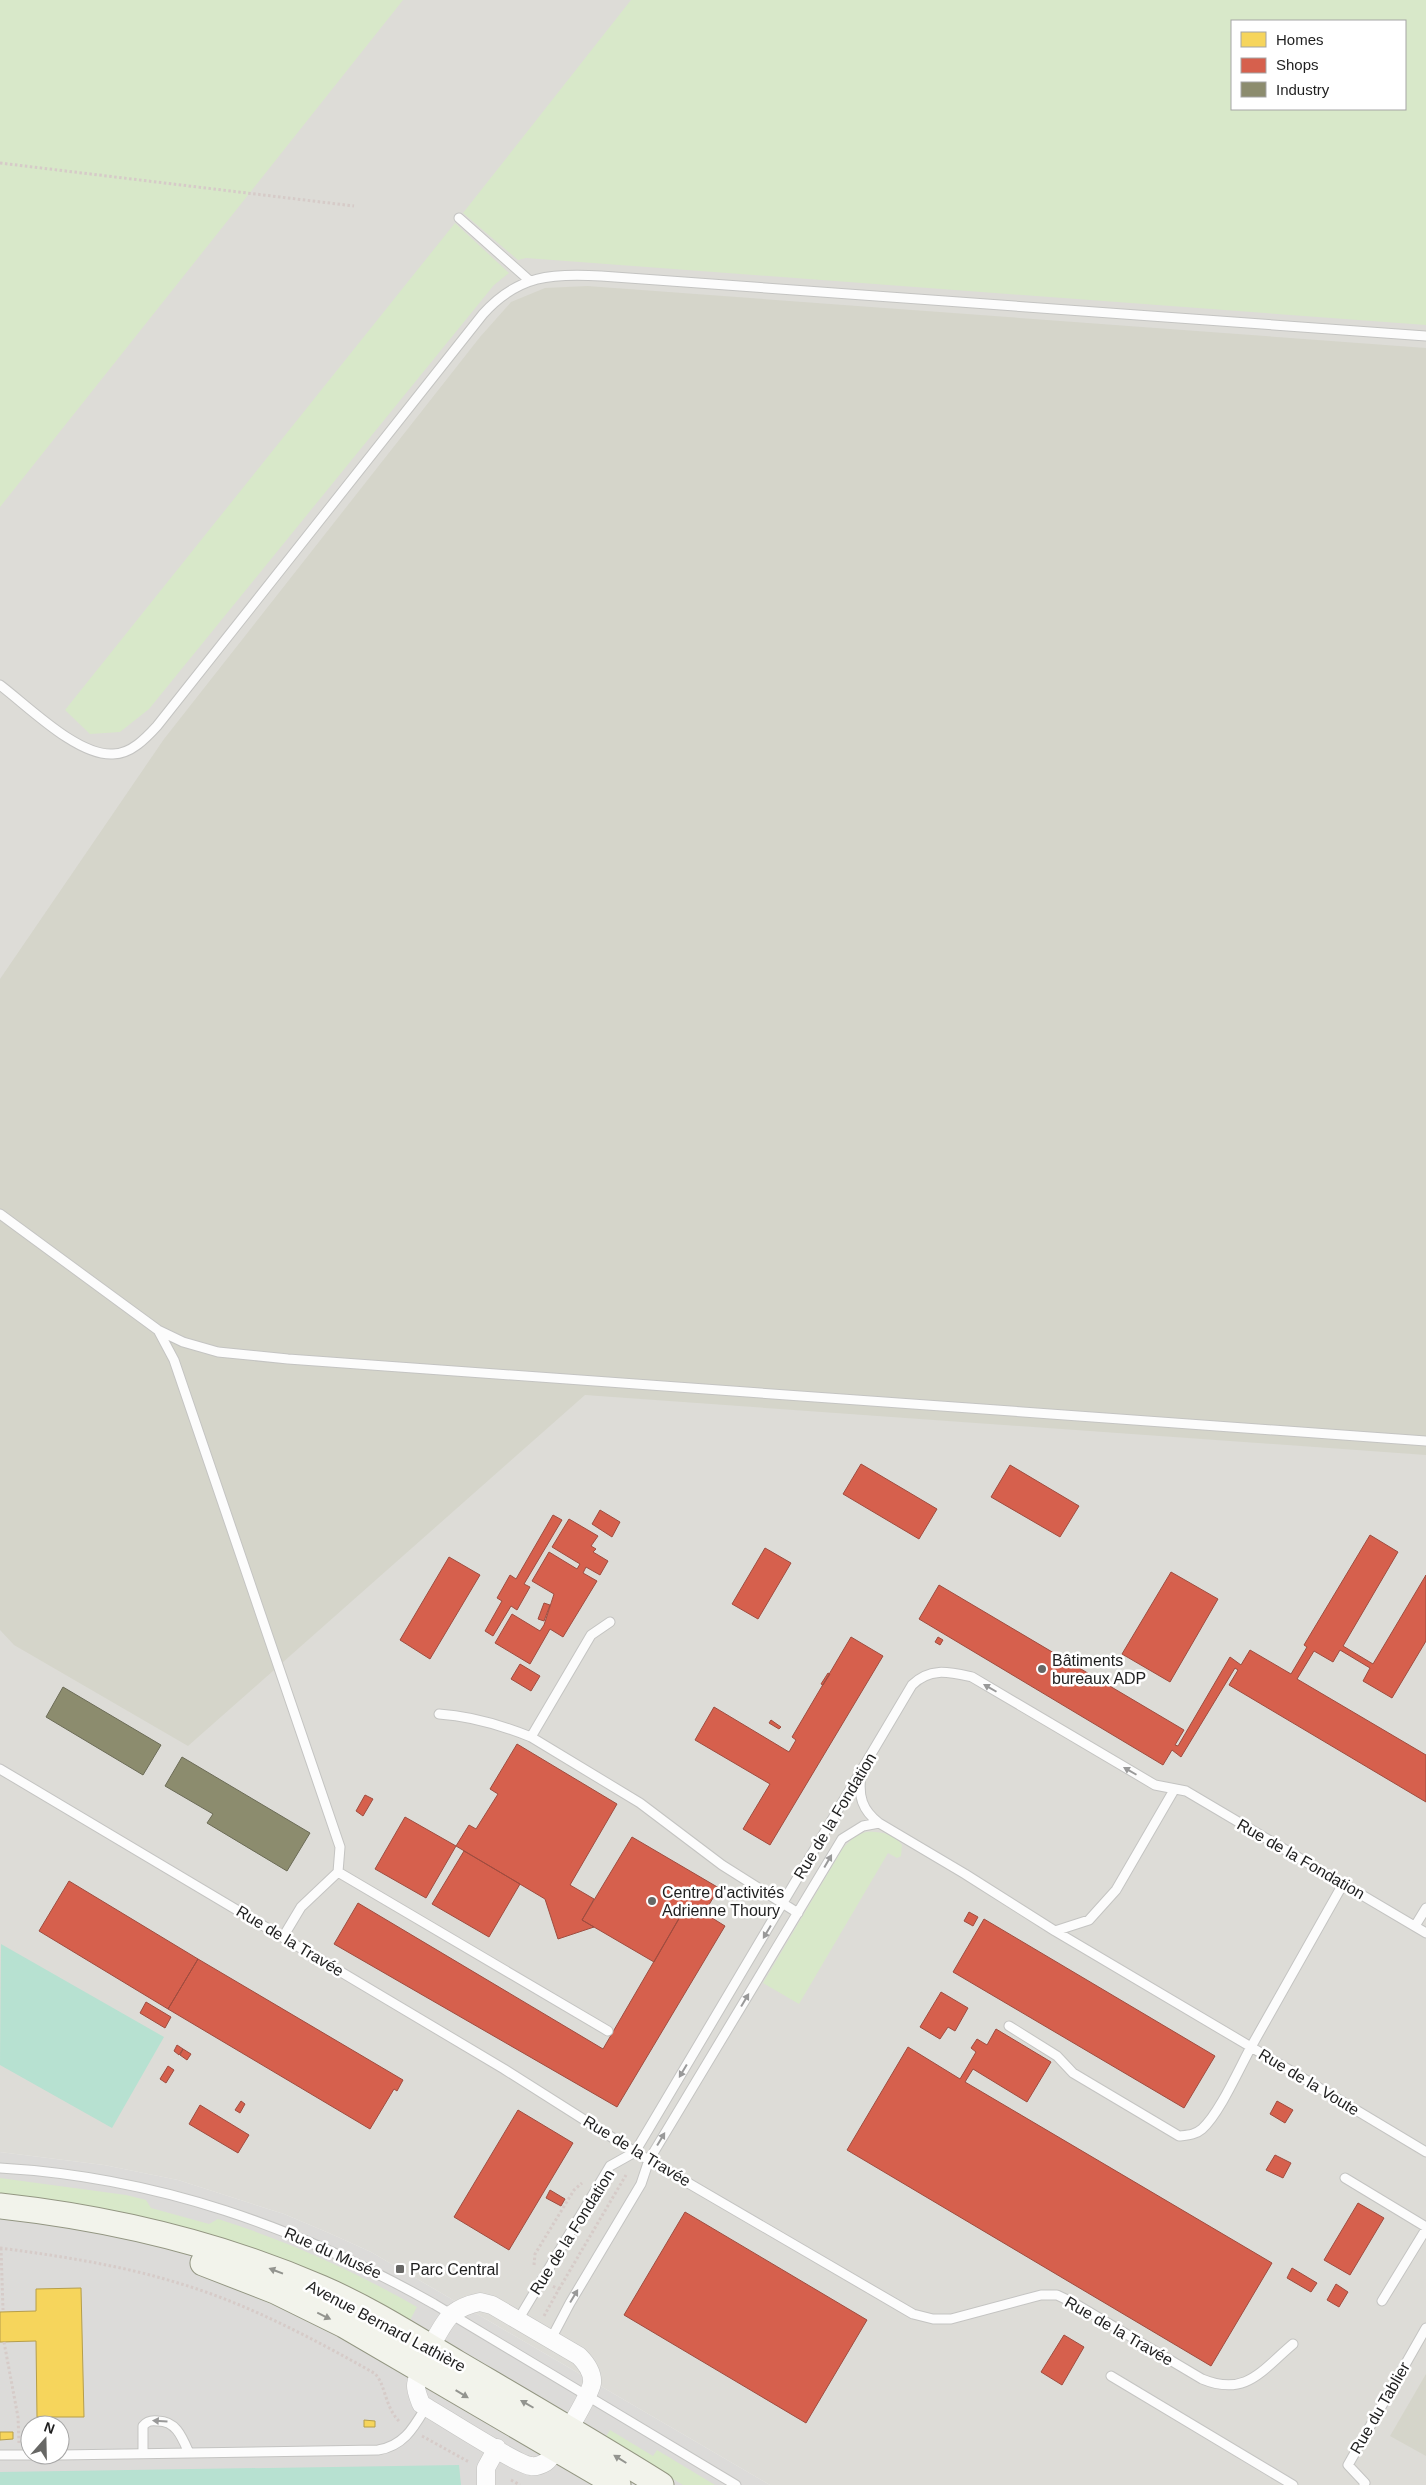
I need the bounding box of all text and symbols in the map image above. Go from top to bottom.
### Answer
legend [1231,20,1406,110]
text: Homes [1276,31,1324,48]
text: Shops [1276,56,1319,73]
text: Industry [1276,81,1330,98]
place label: Bâtiments bureaux ADP [1052,1652,1146,1687]
marker: Bâtiments bureaux ADP [1036,1663,1048,1675]
one-way arrow [984,1683,997,1692]
street label: Rue de la Fondation [791,1750,879,1882]
one-way arrow [1124,1766,1137,1775]
street label: Rue de la Fondation [1234,1816,1368,1902]
one-way arrow [824,1853,832,1868]
place label: Centre d'activités Adrienne Thoury [662,1884,784,1919]
marker: Centre d'activités Adrienne Thoury [646,1895,658,1907]
street label: Rue de la Travée [233,1902,347,1980]
one-way arrow [762,1925,771,1938]
one-way arrow [740,1994,750,2007]
street label: Rue de la Voute [1256,2045,1362,2119]
one-way arrow [679,2065,688,2078]
street label: Rue de la Travée [580,2112,694,2190]
one-way arrow [657,2133,666,2146]
street label: Rue de la Fondation [527,2166,617,2298]
street label: Rue du Musée [282,2224,384,2282]
place label: Parc Central [410,2261,499,2278]
marker: Parc Central [394,2263,406,2275]
one-way arrow [269,2267,284,2274]
street label: Avenue Bernard Lathière [304,2277,468,2375]
one-way arrow [569,2290,578,2303]
street label: Rue de la Travée [1062,2293,1176,2369]
one-way arrow [317,2311,332,2320]
street label: Rue du Tablier [1347,2359,1413,2457]
one-way arrow [455,2389,468,2398]
one-way arrow [520,2399,533,2408]
north arrow [20,2415,70,2465]
one-way arrow [152,2417,168,2425]
text: N [42,2419,57,2437]
one-way arrow [613,2455,626,2464]

